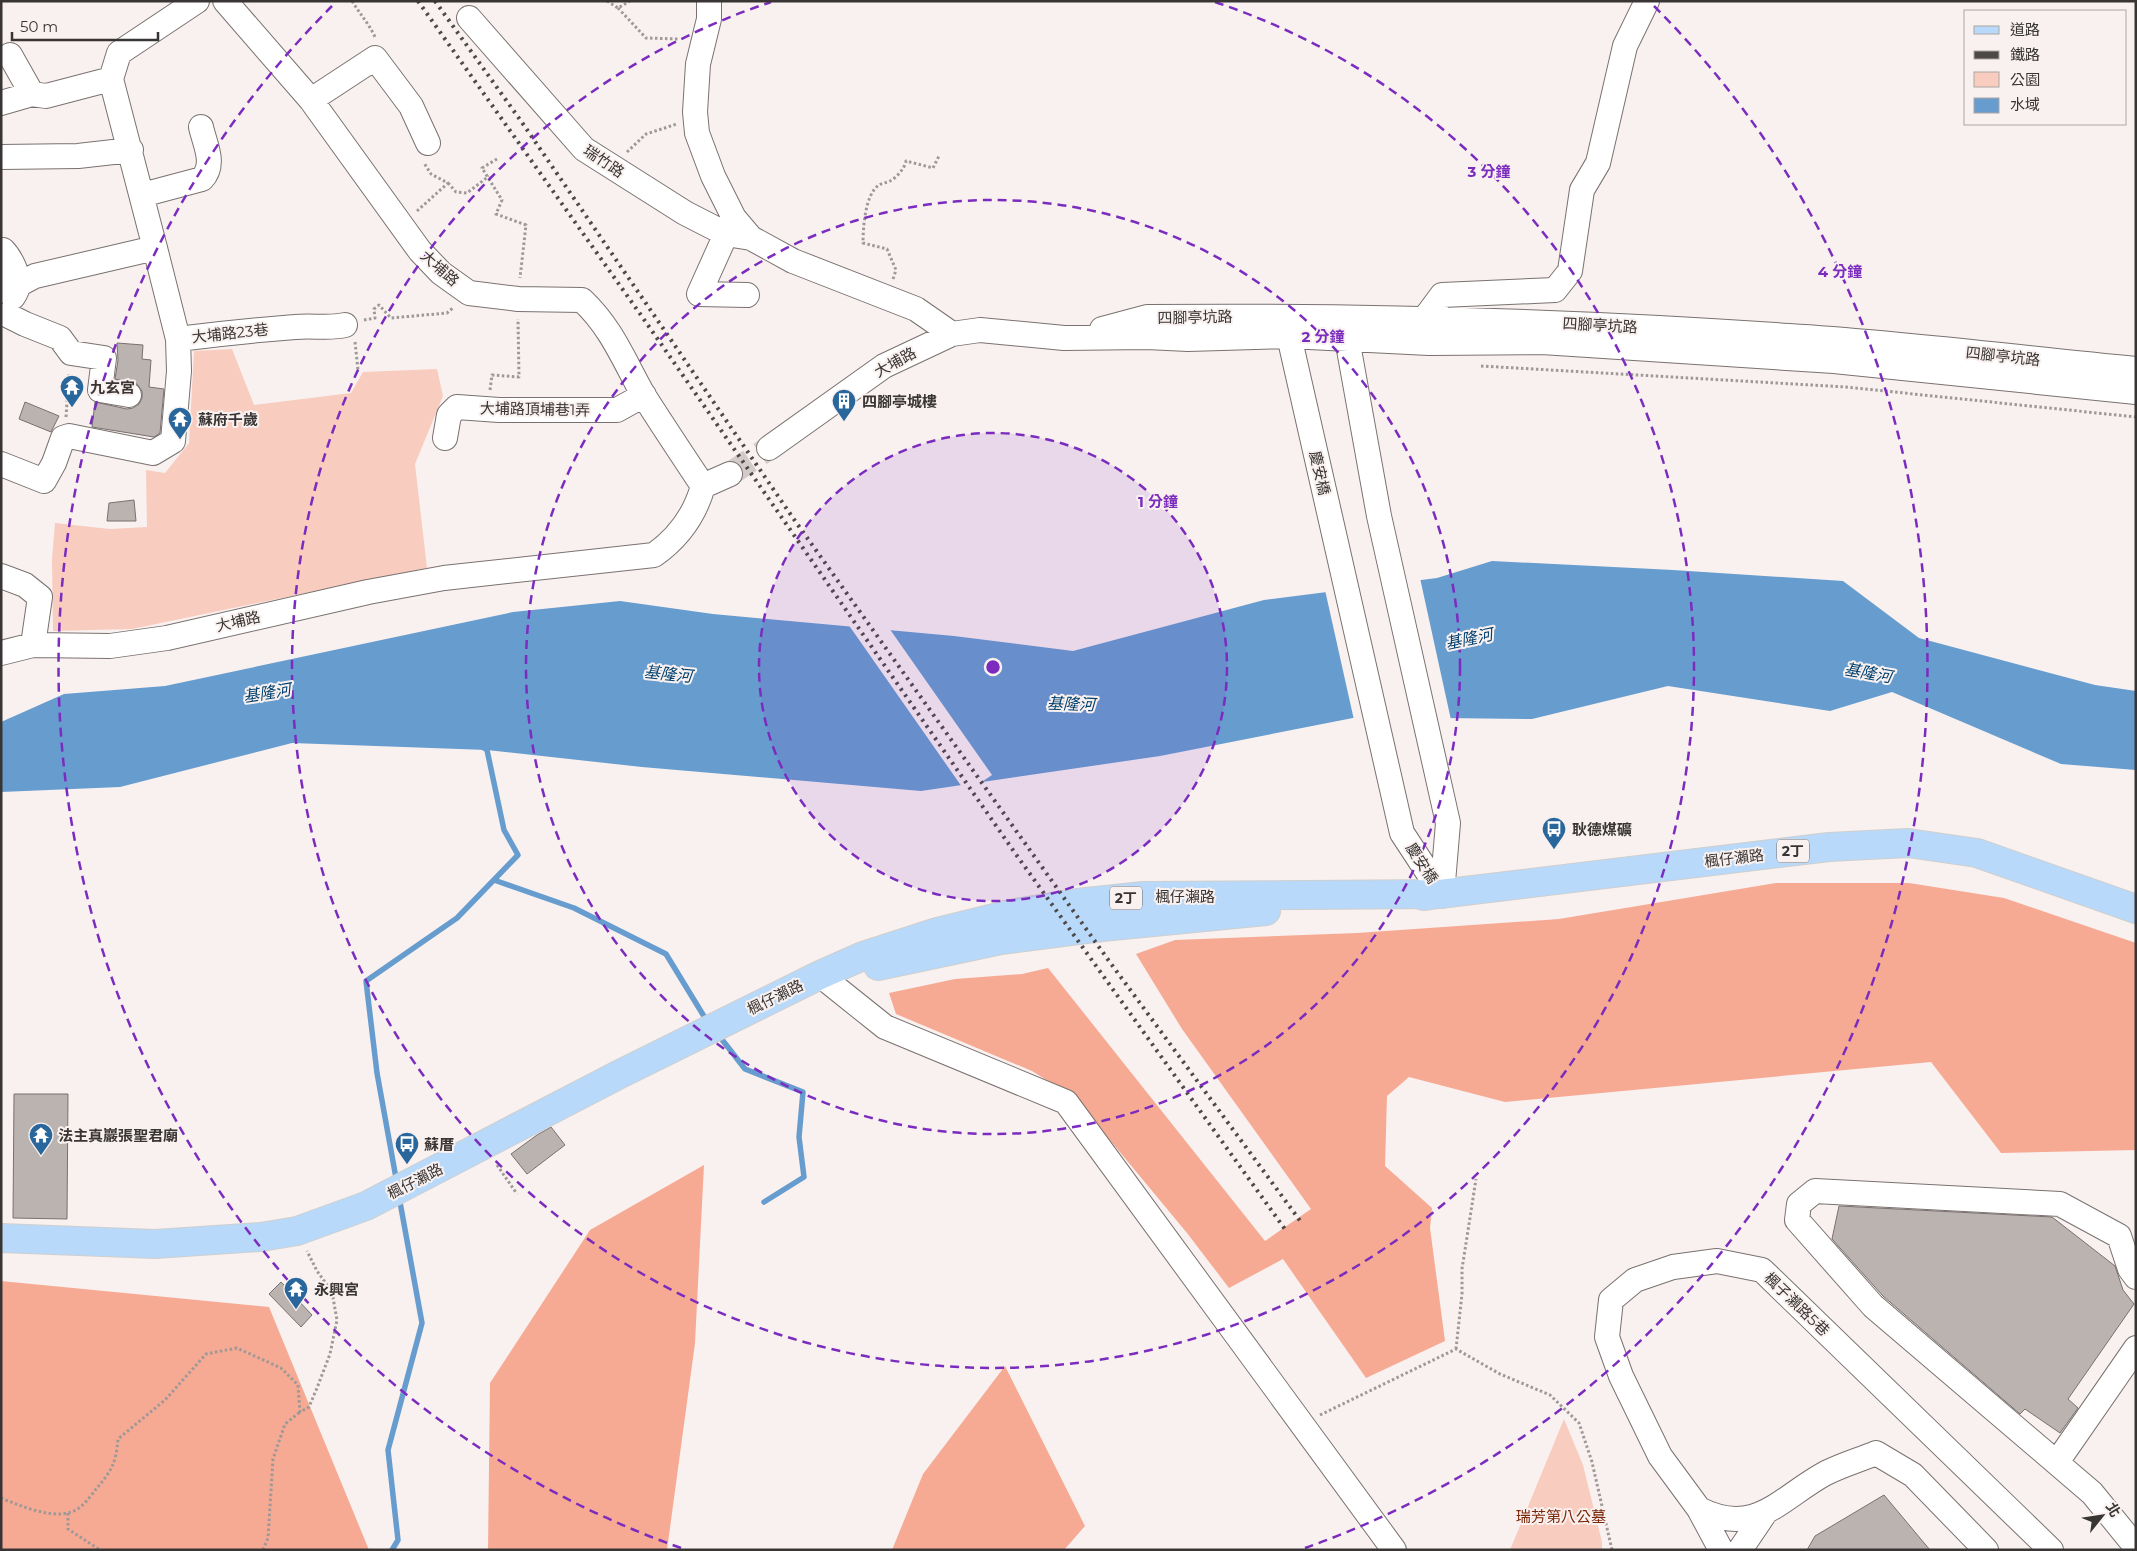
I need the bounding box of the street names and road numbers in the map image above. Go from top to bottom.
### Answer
street label: 瑞竹路 [580,141,628,181]
street label: 大埔路 [417,246,463,290]
street label: 四腳亭坑路 [1157,307,1233,327]
street label: 四腳亭坑路 [1562,314,1638,336]
street label: 大埔路23巷 [191,320,269,346]
street label: 大埔路 [871,343,919,381]
street label: 四腳亭坑路 [1965,343,2041,369]
street label: 大埔路頂埔巷1弄 [480,399,590,419]
street label: 慶安橋 [1306,449,1334,497]
street label: 大埔路 [214,607,262,635]
street label: 慶安橋 [1402,839,1442,887]
road number: 2丁 [1777,839,1809,862]
street label: 楓仔瀨路 [1703,845,1765,871]
road number: 2丁 [1110,886,1142,910]
street label: 楓仔瀨路 [1155,887,1215,906]
street label: 楓仔瀨路 [744,975,806,1019]
street label: 楓仔瀨路 [384,1159,446,1203]
street label: 楓子瀨路5巷 [1760,1268,1834,1340]

